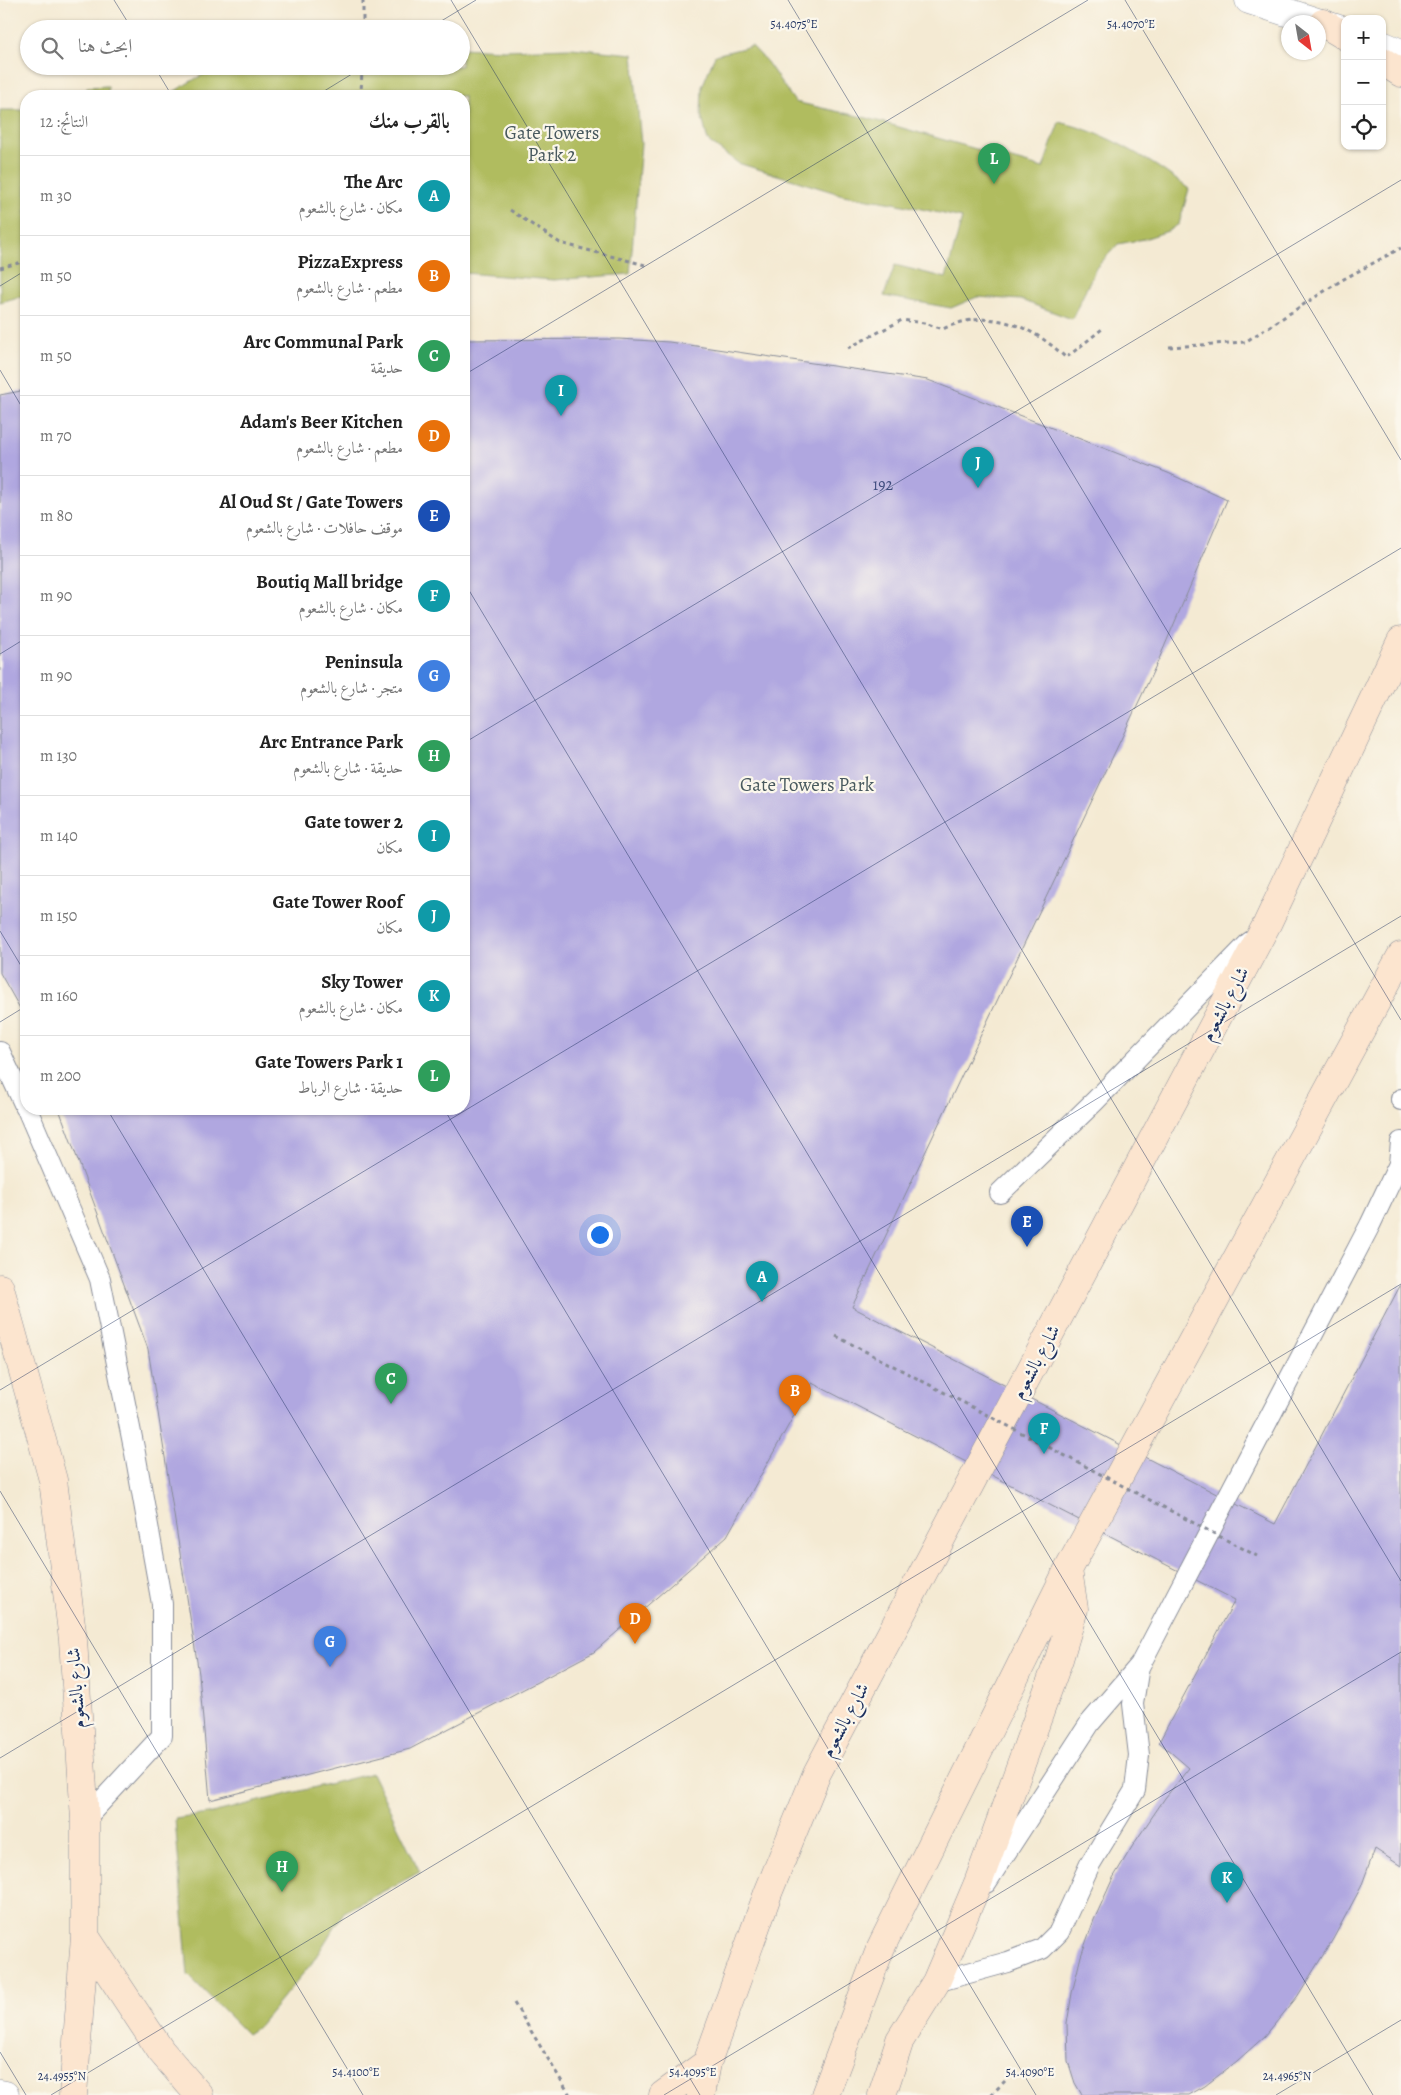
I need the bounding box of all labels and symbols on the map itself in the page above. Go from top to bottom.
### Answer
north arrow [1281,15,1326,60]
text: 54.4075°E [770,16,818,32]
text: 54.4070°E [1107,16,1155,32]
park label: Gate Towers Park 2 [505,120,599,168]
pin: L [978,143,1010,184]
pin: I [545,375,577,416]
pin: J [962,447,994,488]
house number: 192 [873,474,894,496]
park label: Gate Towers Park [740,772,875,798]
street label: شارع بالشعوم [1195,962,1258,1047]
pin: E [1011,1206,1043,1247]
your location [587,1222,613,1248]
pin: A [746,1261,778,1302]
street label: شارع بالشعوم [1006,1320,1069,1405]
pin: C [375,1363,407,1404]
pin: B [779,1375,811,1416]
pin: F [1028,1413,1060,1454]
pin: D [619,1603,651,1644]
pin: G [314,1626,346,1667]
street label: شارع بالشعوم [60,1647,95,1729]
street label: شارع بالشعوم [815,1678,878,1763]
pin: H [266,1851,298,1892]
pin: K [1211,1862,1243,1903]
text: 54.4100°E [332,2064,380,2080]
text: 54.4095°E [669,2064,717,2080]
text: 54.4090°E [1006,2064,1054,2080]
text: 24.4955°N [38,2068,87,2084]
text: 24.4965°N [1263,2068,1312,2084]

